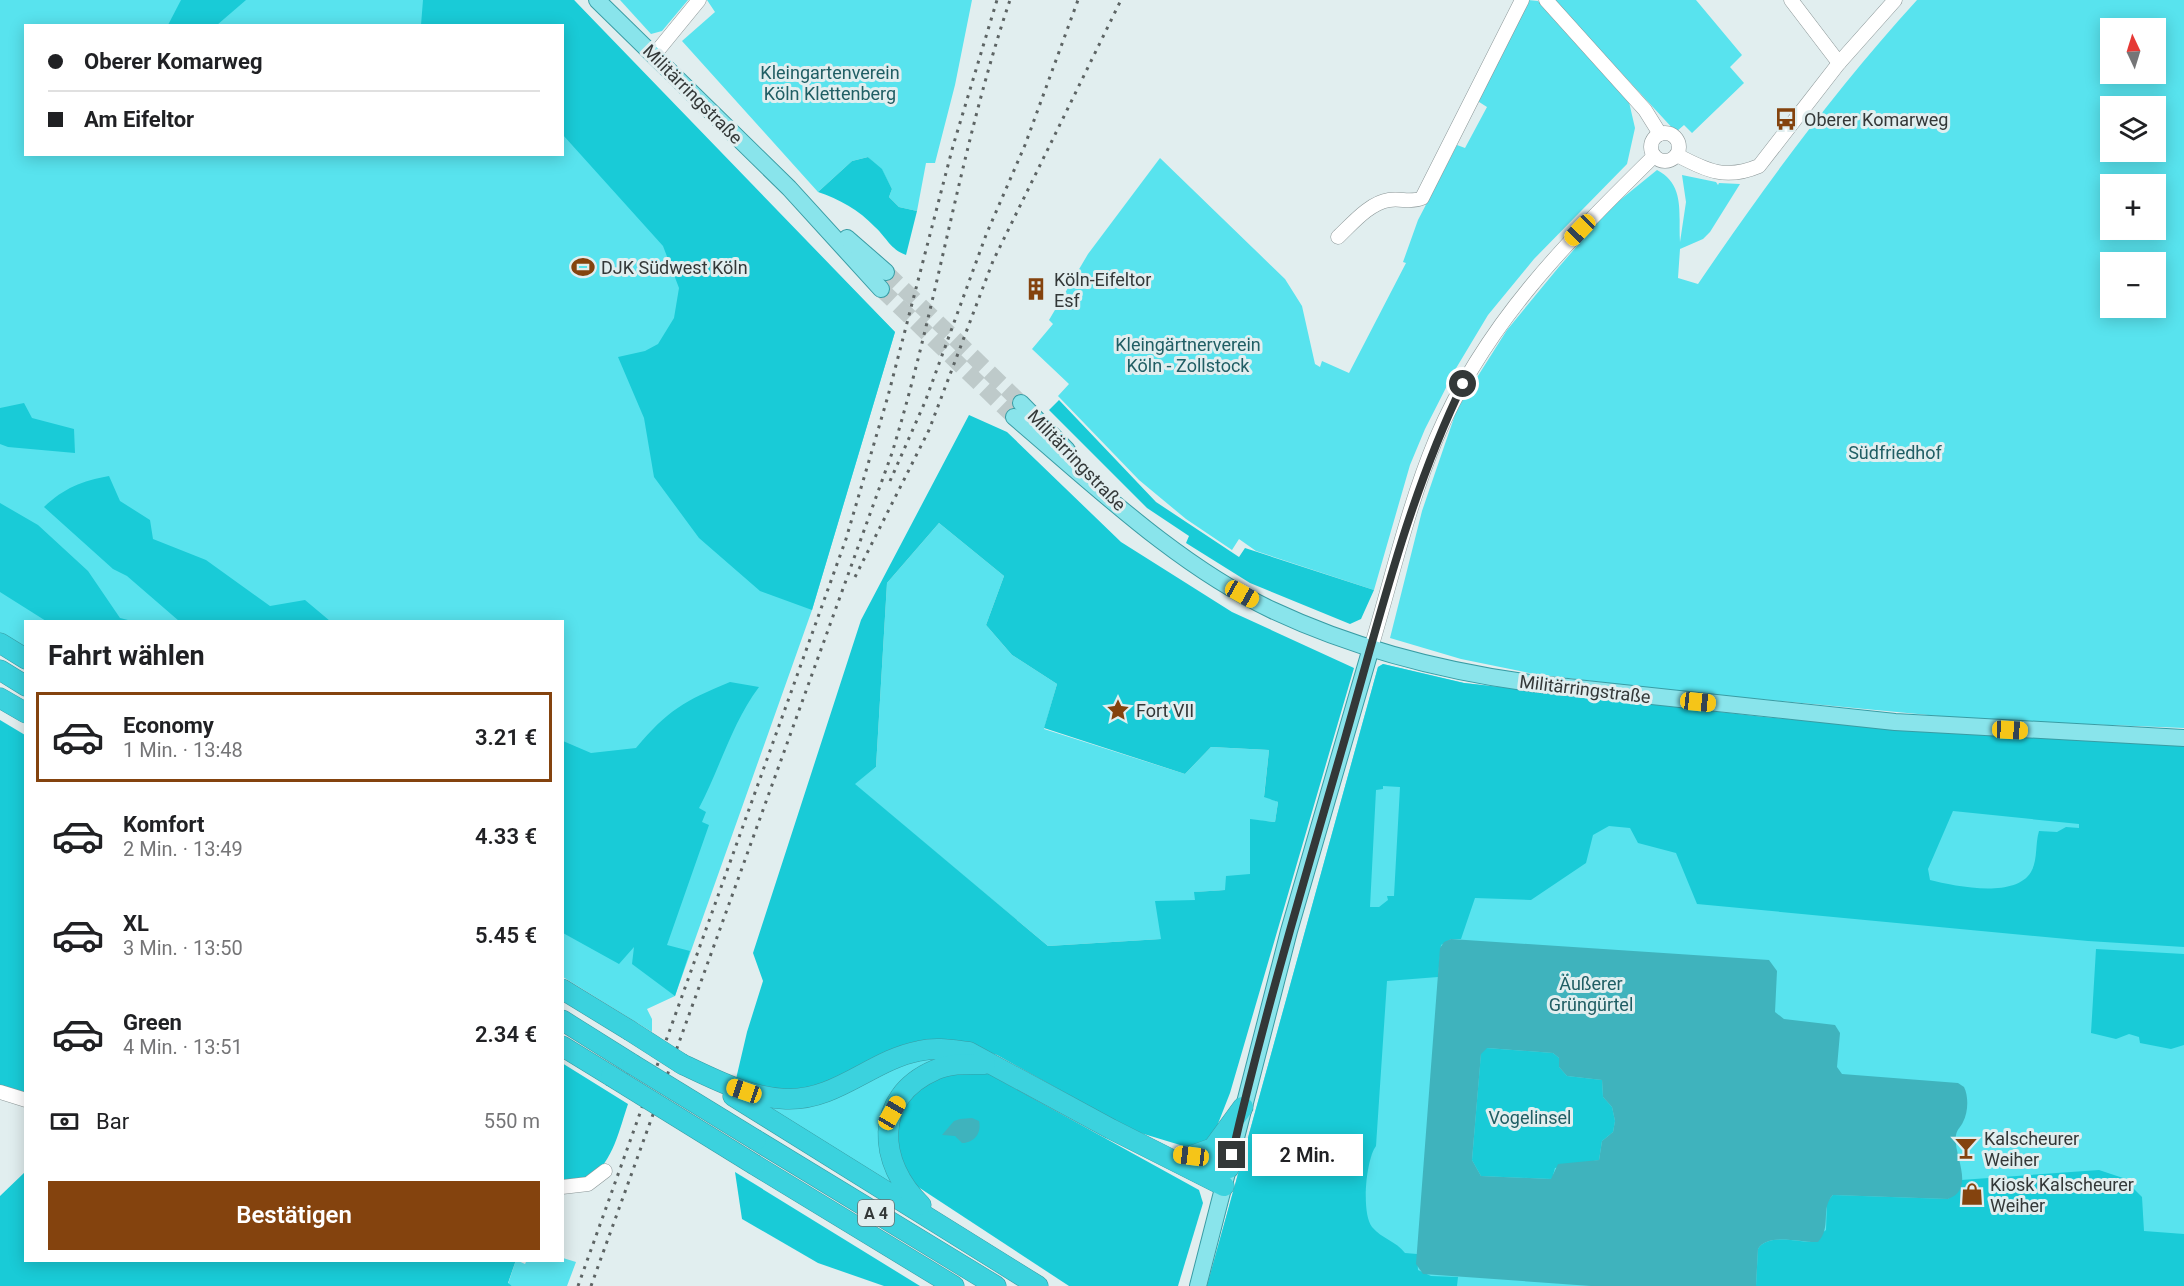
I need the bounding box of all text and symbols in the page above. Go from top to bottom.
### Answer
north arrow [2100,18,2166,84]
map controls [2100,18,2166,318]
street label: Militärringstraße [639,40,747,148]
text: Oberer Komarweg [84,49,262,74]
park label: Kleingartenverein Köln Klettenberg [760,62,900,104]
button: layers [2100,96,2166,162]
bus stop icon: Oberer Komarweg [1773,106,1799,132]
text: Am Eifeltor [84,107,194,132]
place label: Oberer Komarweg [1804,109,1948,130]
button: + [2100,174,2166,240]
car [1561,211,1599,249]
button: − [2100,252,2166,318]
sports icon: DJK Südwest Köln [570,254,596,280]
place label: DJK Südwest Köln [601,257,748,278]
place label: Köln-Eifeltor Esf [1054,269,1151,311]
building icon: Köln-Eifeltor Esf [1023,276,1049,302]
park label: Kleingärtnerverein Köln - Zollstock [1115,334,1261,376]
route start [1449,370,1476,397]
street label: Militärringstraße [1024,405,1130,515]
park label: Südfriedhof [1848,442,1943,463]
car [1222,577,1262,611]
text: Fahrt wählen [48,640,205,672]
street label: Militärringstraße [1518,671,1652,707]
car [1679,691,1717,713]
place icon: Fort VII [1105,697,1131,723]
place label: Fort VII [1136,700,1194,721]
icon: car [51,710,105,764]
text: Economy [123,713,214,738]
car [1992,720,2028,740]
text: 3.21 € [475,725,537,750]
text: 1 Min. · 13:48 [123,738,243,762]
icon: car [51,809,105,863]
text: Komfort [123,812,205,837]
text: 4.33 € [475,824,537,849]
text: 2 Min. · 13:49 [123,837,243,861]
icon: car [51,908,105,962]
text: XL [123,911,149,936]
text: 5.45 € [475,923,537,948]
text: 3 Min. · 13:50 [123,936,243,960]
park label: Äußerer Grüngürtel [1549,973,1633,1015]
icon: car [51,1007,105,1061]
text: Green [123,1010,182,1035]
text: 2.34 € [475,1022,537,1047]
text: 4 Min. · 13:51 [123,1035,243,1059]
car [724,1077,764,1105]
car [875,1093,909,1133]
icon: cash [48,1105,81,1138]
park label: Vogelinsel [1489,1107,1571,1128]
text: Bar [96,1109,129,1134]
text: 550 m [484,1109,540,1133]
place label: Kalscheurer Weiher [1984,1128,2079,1170]
callout: 2 Min. [1253,1134,1364,1176]
bar icon: Kalscheurer Weiher [1953,1135,1979,1161]
route end [1218,1141,1245,1168]
text: 2 Min. [1280,1143,1335,1167]
car [1172,1145,1210,1167]
place label: Kiosk Kalscheurer Weiher [1990,1174,2134,1216]
button: Bestätigen [48,1181,540,1250]
shop icon: Kiosk Kalscheurer Weiher [1959,1181,1985,1207]
road number: A 4 [858,1200,894,1226]

